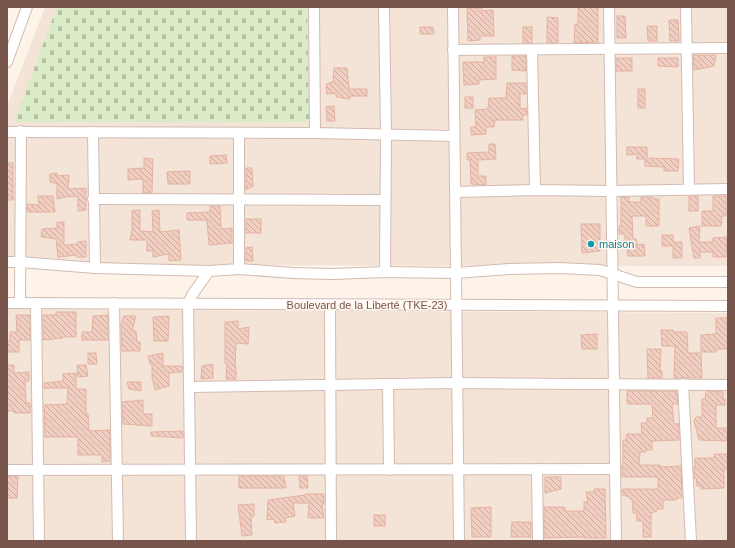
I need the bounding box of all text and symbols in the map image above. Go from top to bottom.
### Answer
place label: maison [599,238,634,250]
marker: maison [586,239,596,249]
street label: Boulevard de la Liberté (TKE-23) [287,299,447,311]

